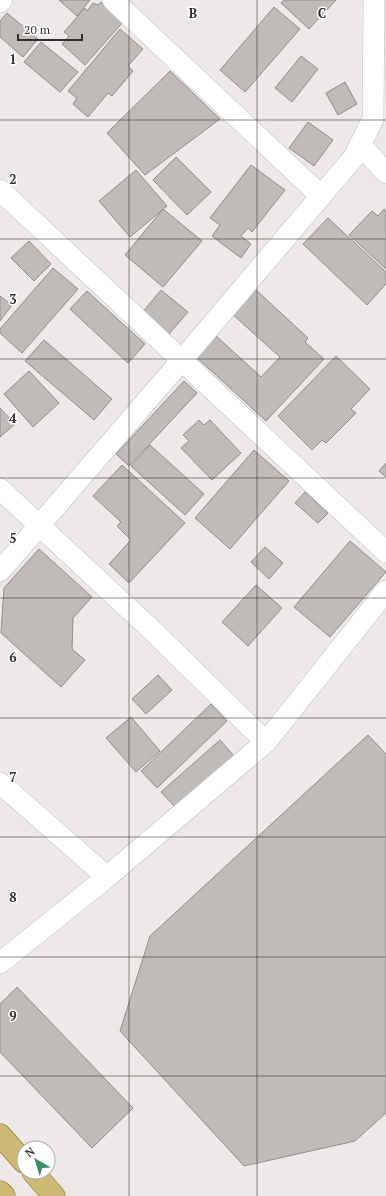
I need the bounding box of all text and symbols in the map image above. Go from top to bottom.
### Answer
text: B [189,4,197,22]
text: C [318,4,326,22]
scale bar [18,16,82,42]
text: 20 m [24,22,51,37]
text: 1 [9,50,17,68]
text: 2 [9,170,17,188]
text: 3 [9,290,17,308]
text: 4 [9,409,17,427]
text: 5 [9,529,17,547]
text: 6 [9,648,17,666]
text: 7 [9,768,17,786]
text: 8 [9,888,17,906]
text: 9 [9,1007,17,1025]
north arrow [16,1140,56,1180]
text: N [22,1144,38,1160]

